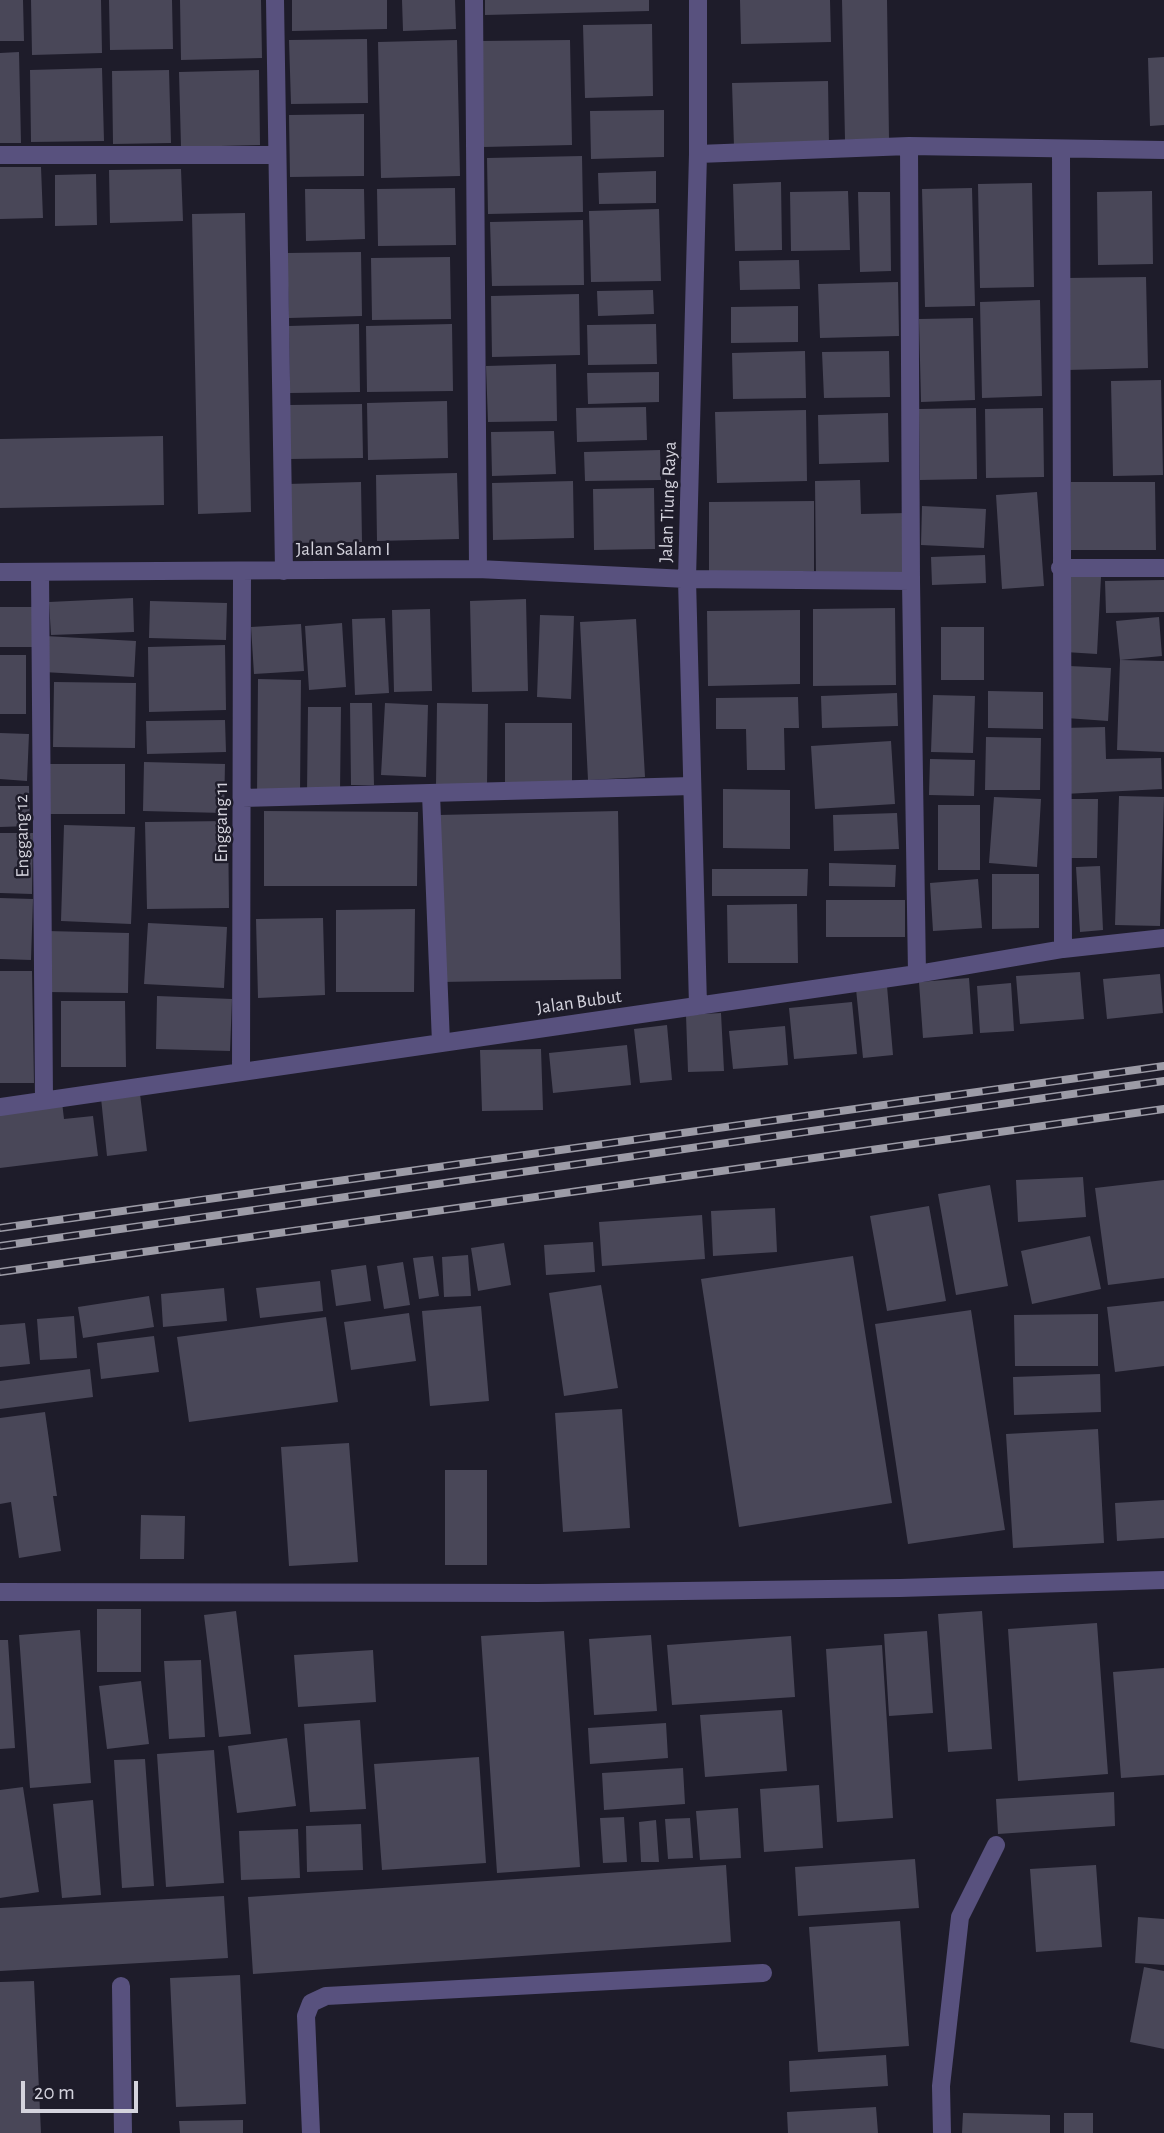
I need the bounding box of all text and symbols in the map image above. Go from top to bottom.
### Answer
street label: Jalan Tiung Raya [654,441,682,563]
street label: Jalan Salam I [296,538,390,560]
street label: Enggang 11 [210,782,232,862]
street label: Enggang 12 [10,794,34,878]
street label: Jalan Bubut [535,985,623,1019]
scale bar [24,2066,142,2110]
text: 20 m [34,2082,75,2103]

